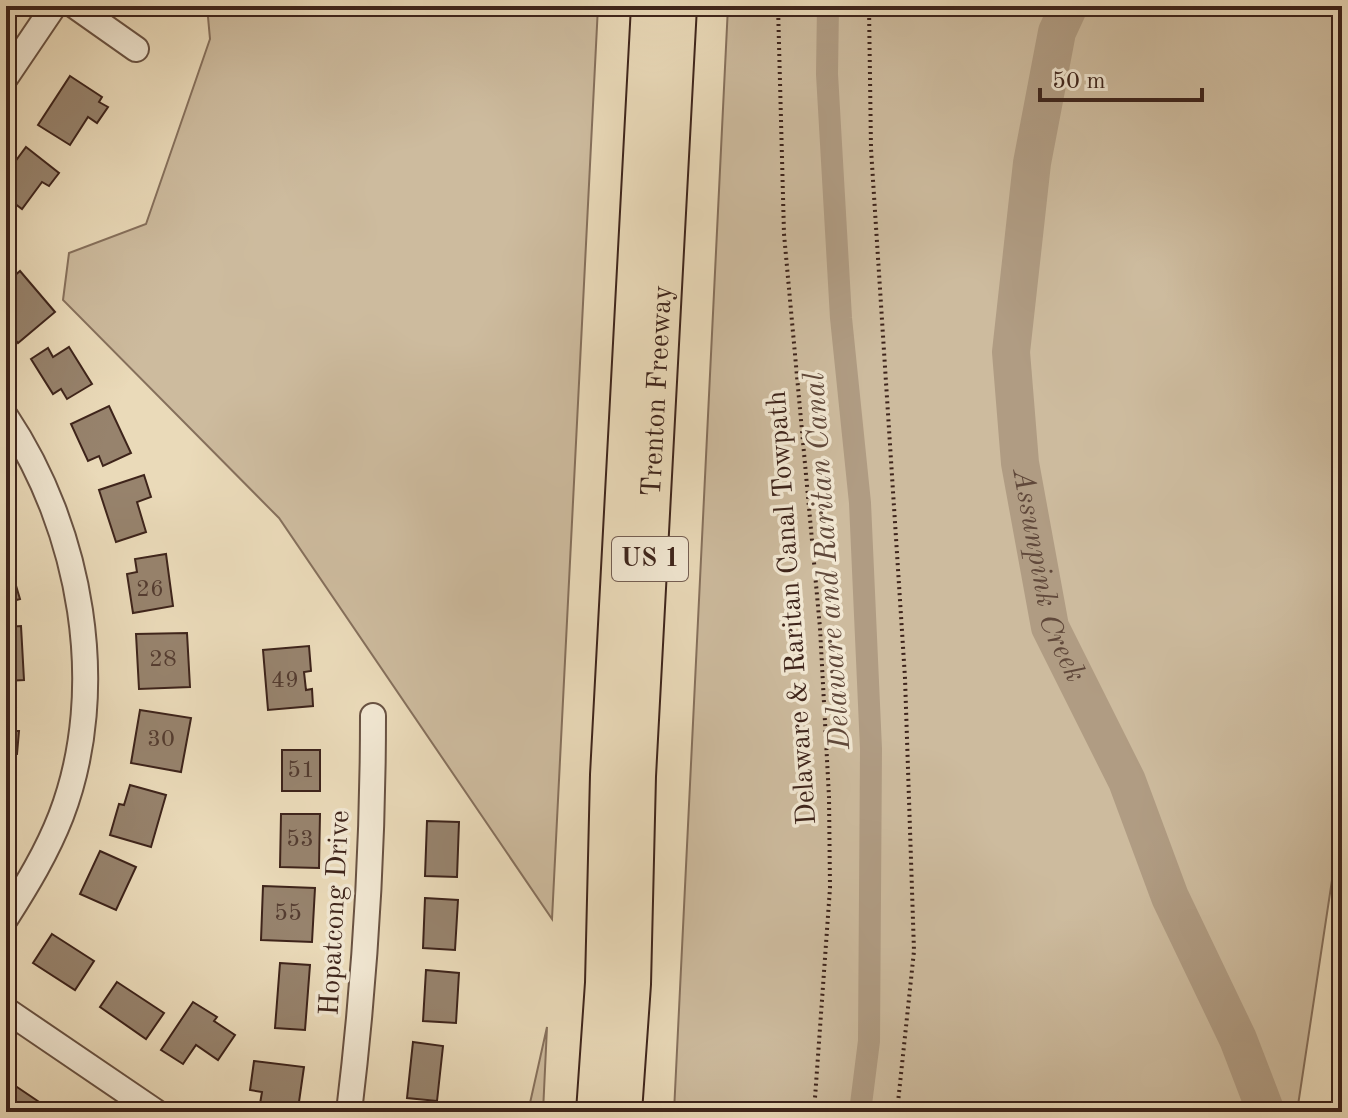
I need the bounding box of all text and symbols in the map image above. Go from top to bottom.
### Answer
scale bar [1040,52,1202,102]
text: 50 m [1052,70,1106,94]
street label: Trenton Freeway [639,284,678,497]
water label: Delaware and Raritan Canal [800,371,856,752]
street label: Delaware & Raritan Canal Towpath [764,390,822,826]
water label: Assunpink Creek [1006,465,1090,687]
road number: US 1 [612,537,688,581]
house number: 26 [136,578,164,602]
house number: 28 [149,648,177,672]
house number: 49 [271,669,299,693]
house number: 30 [147,728,175,752]
house number: 51 [287,759,315,783]
street label: Hopatcong Drive [317,810,355,1016]
house number: 53 [286,828,314,852]
house number: 55 [274,902,302,926]

